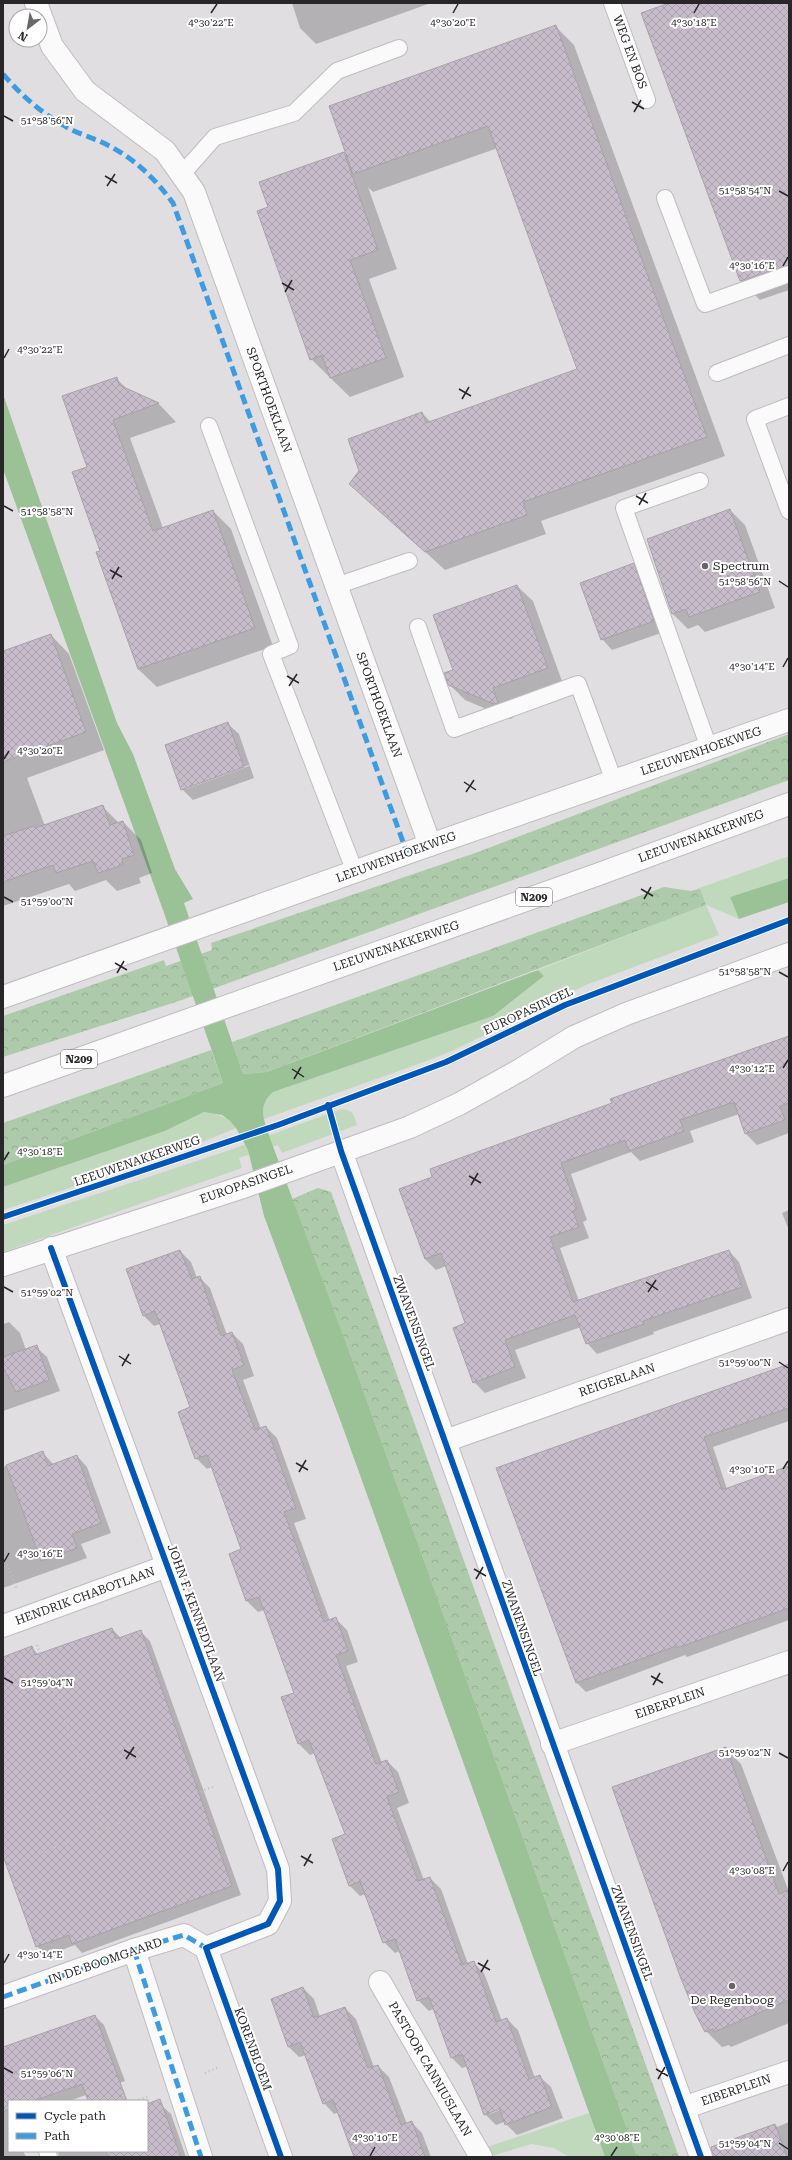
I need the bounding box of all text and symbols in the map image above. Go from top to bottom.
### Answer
north arrow [8,8,48,48]
street label: WEG EN BOS [610,13,650,91]
text: 4°30'22"E [188,17,234,28]
text: 4°30'20"E [430,17,476,28]
text: 4°30'18"E [671,17,717,28]
text: N [16,28,30,44]
text: 51°58'56"N [21,115,73,126]
text: 51°58'54"N [719,185,771,196]
text: 4°30'16"E [729,260,775,271]
text: 4°30'22"E [17,344,63,355]
street label: SPORTHOEKLAAN [243,345,295,455]
text: 51°58'58"N [21,506,73,517]
place label: Spectrum [713,559,770,573]
marker: Spectrum [700,561,710,571]
text: 51°58'56"N [719,576,771,587]
street label: SPORTHOEKLAAN [353,650,405,760]
text: 4°30'14"E [729,661,775,672]
street label: LEEUWENHOEKWEG [639,723,764,778]
text: 4°30'20"E [17,745,63,756]
street label: LEEUWENAKKERWEG [636,807,766,865]
street label: LEEUWENHOEKWEG [334,828,459,885]
road number: N209 [516,888,552,906]
text: 51°59'00"N [21,896,73,907]
street label: LEEUWENAKKERWEG [331,918,462,974]
text: 51°58'58"N [719,966,771,977]
street label: EUROPASINGEL [481,984,575,1038]
road number: N209 [61,1050,97,1068]
text: 4°30'12"E [729,1063,775,1074]
street label: LEEUWENAKKERWEG [72,1133,203,1189]
text: 4°30'18"E [17,1146,63,1157]
street label: EUROPASINGEL [198,1162,294,1206]
street label: ZWANENSINGEL [390,1273,438,1373]
text: 51°59'02"N [21,1287,73,1298]
text: 51°59'00"N [719,1357,771,1368]
street label: REIGERLAAN [577,1360,657,1400]
text: 4°30'10"E [729,1464,775,1475]
street label: JOHN F. KENNEDYLAAN [165,1542,228,1684]
text: 4°30'16"E [17,1548,63,1559]
street label: HENDRIK CHABOTLAAN [13,1564,157,1628]
street label: ZWANENSINGEL [499,1578,545,1678]
text: 51°59'04"N [21,1677,73,1688]
street label: EIBERPLEIN [633,1684,707,1722]
text: 51°59'02"N [719,1747,771,1758]
text: 4°30'08"E [729,1865,775,1876]
street label: ZWANENSINGEL [608,1883,656,1983]
street label: IN DE BOOMGAARD [46,1935,164,1987]
text: 4°30'14"E [17,1949,63,1960]
marker: De Regenboog [727,1981,737,1991]
place label: De Regenboog [690,1993,774,2007]
street label: PASTOOR CANNIUSLAAN [386,1999,475,2139]
street label: KORENBLOEM [231,2006,275,2092]
text: 51°59'06"N [21,2068,73,2079]
street label: EIBERPLEIN [699,2071,773,2109]
legend [8,2100,148,2152]
text: Cycle path [44,2109,106,2123]
text: Path [44,2129,70,2143]
text: 4°30'10"E [352,2132,398,2143]
text: 4°30'08"E [594,2132,640,2143]
text: 51°59'04"N [719,2138,771,2149]

